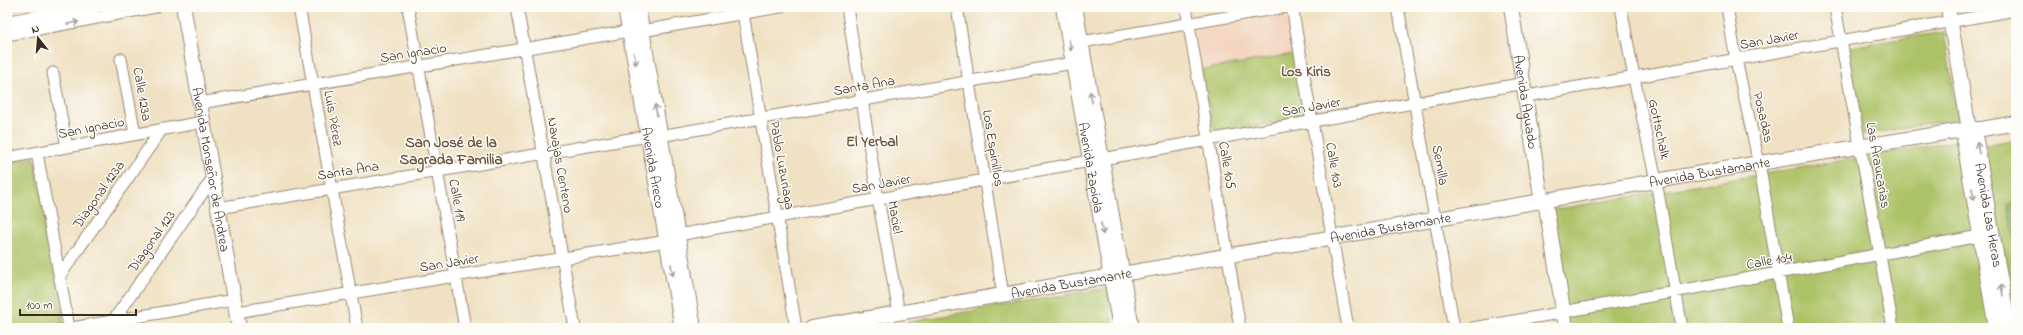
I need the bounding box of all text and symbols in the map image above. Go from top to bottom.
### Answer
north arrow [18,18,58,58]
one-way arrow [66,18,79,26]
text: N [29,21,41,38]
street label: San Javier [1738,25,1801,56]
street label: San Ignacio [378,38,448,70]
one-way arrow [1066,39,1074,52]
one-way arrow [631,52,639,65]
street label: Avenida Aguado [1507,54,1542,150]
district label: Los Kiris [1281,61,1331,83]
street label: Calle 123a [126,66,157,123]
street label: Santa Ana [832,71,897,102]
street label: Avenida Monseñor de Andrea [185,86,235,254]
street label: Luis Pérez [317,89,348,148]
street label: Posadas [1746,90,1779,145]
one-way arrow [1087,91,1095,104]
street label: San Javier [1280,92,1343,123]
street label: Gottschalk [1642,97,1675,162]
one-way arrow [652,104,660,117]
street label: Los Espinillos [976,108,1009,188]
street label: San Ignacio [56,112,126,146]
street label: Navajas Centeno [541,116,578,215]
street label: Pablo Luzuriaga [762,119,800,212]
street label: Avenida Zapiola [1072,121,1108,215]
street label: Las Araucarias [1860,121,1895,210]
street label: Avenida Areco [635,126,670,210]
district label: El Yerbal [846,131,899,153]
district label: San José de la Sagrada Familia [400,132,503,173]
street label: Calle 105 [1212,140,1241,191]
street label: Calle 103 [1319,141,1348,190]
one-way arrow [1973,142,1981,155]
street label: Semilla [1426,143,1453,187]
street label: Avenida Bustamante [1648,152,1772,194]
street label: Diagonal 123a [67,156,131,235]
street label: Santa Ana [316,156,381,187]
street label: Avenida Las Heras [1968,161,2007,269]
street label: San Javier [850,169,913,200]
street label: Calle 119 [442,177,471,224]
one-way arrow [1969,187,1977,200]
street label: Maciel [881,199,908,236]
street label: Diagonal 123 [123,206,182,279]
street label: Avenida Bustamante [1329,208,1453,250]
one-way arrow [1099,222,1107,235]
street label: Calle 104 [1745,247,1794,276]
street label: San Javier [418,248,481,279]
one-way arrow [668,263,676,276]
street label: Avenida Bustamante [1009,263,1134,305]
one-way arrow [1998,283,2006,296]
scale bar [20,291,136,317]
text: 100 m [26,297,53,315]

